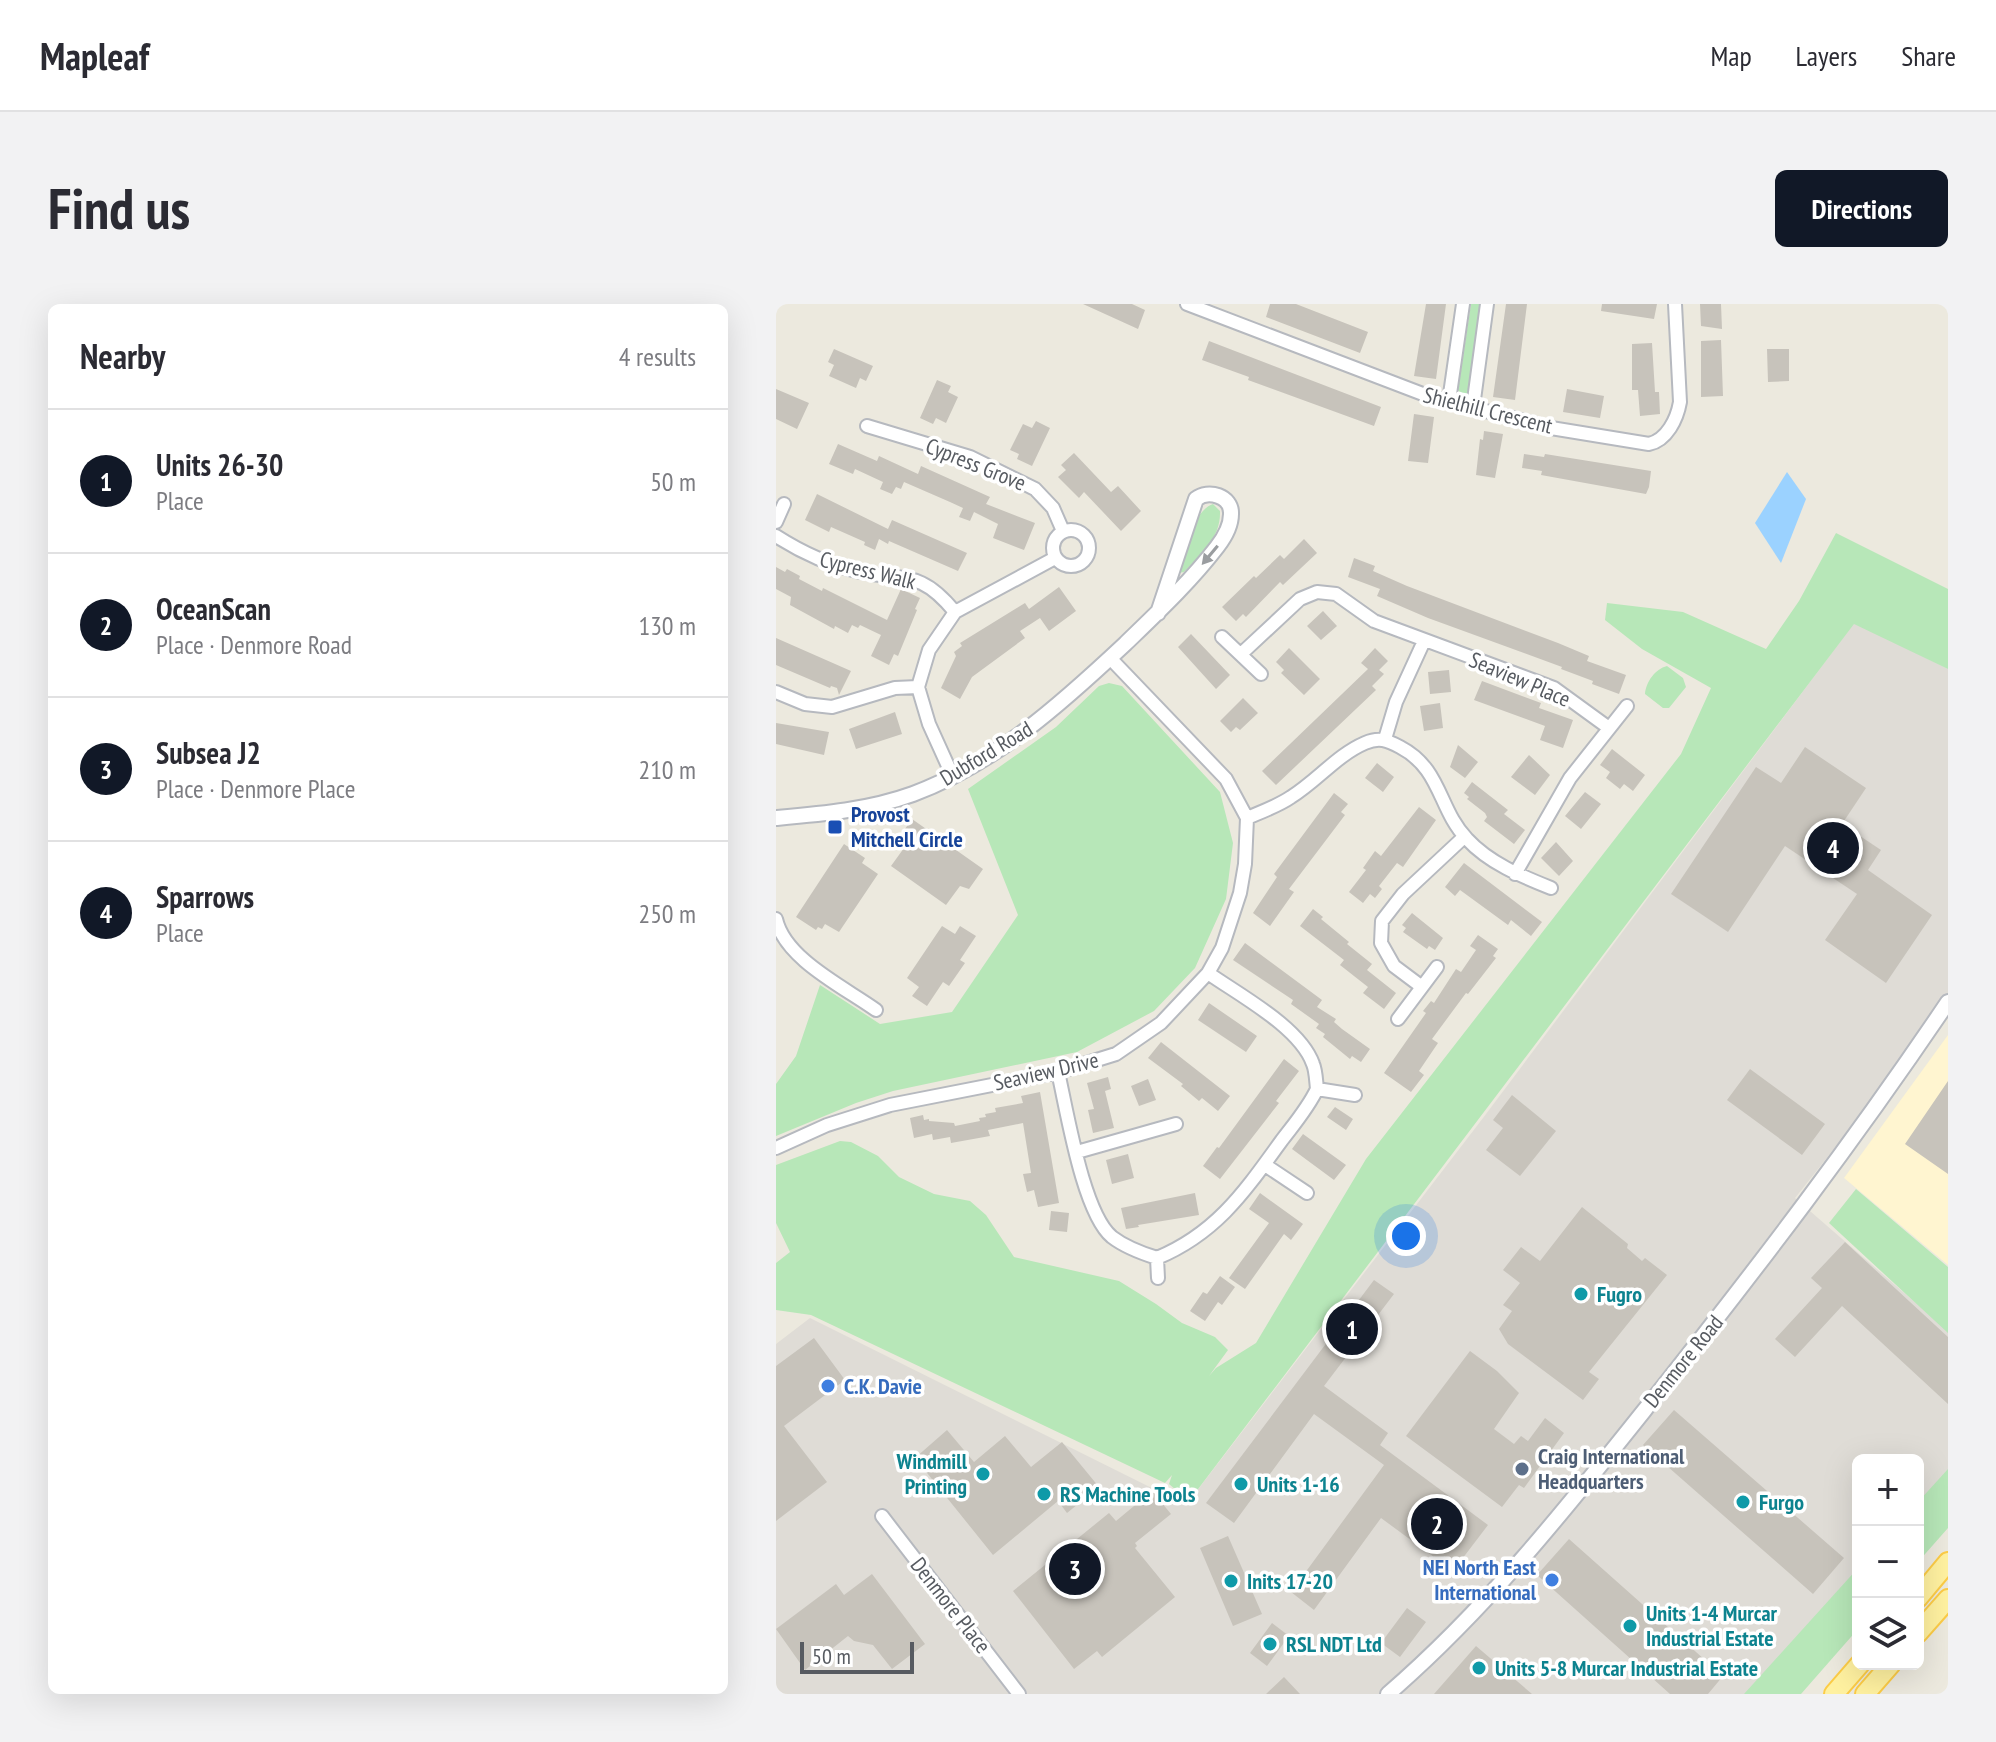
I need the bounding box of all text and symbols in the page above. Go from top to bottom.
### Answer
text: Mapleaf [40,31,149,80]
text: Map [1710,37,1752,74]
text: Layers [1796,37,1857,74]
text: Share [1901,37,1956,74]
button: Directions [1775,170,1948,247]
text: Find us [48,172,190,244]
text: Nearby [80,334,165,378]
text: 4 results [619,340,696,373]
street label: Shielhill Crescent [1421,380,1555,440]
street label: Cypress Grove [922,431,1030,497]
text: Units 26-30 [156,445,283,484]
text: 1 [100,465,112,498]
text: 50 m [650,465,696,498]
text: Place [156,484,204,517]
one-way arrow [1202,544,1219,564]
street label: Cypress Walk [817,545,919,596]
text: OceanScan [156,589,271,628]
text: 2 [100,609,112,642]
text: 130 m [638,609,696,642]
text: Place · Denmore Road [156,628,352,661]
street label: Seaview Place [1465,645,1575,713]
street label: Dubford Road [935,714,1037,792]
text: Subsea J2 [156,733,261,772]
text: 3 [100,753,112,786]
text: 210 m [638,753,696,786]
text: Place · Denmore Place [156,772,355,805]
place label: Provost Mitchell Circle [851,800,963,853]
marker: Provost Mitchell Circle [826,818,844,836]
pin: 4 [1807,818,1859,878]
text: Sparrows [156,877,254,916]
text: 4 [100,897,112,930]
text: 250 m [638,897,696,930]
text: Place [156,916,204,949]
street label: Seaview Drive [991,1045,1101,1097]
your location [1386,1216,1426,1256]
place label: Fugro [1597,1280,1642,1308]
marker: Fugro [1572,1285,1590,1303]
pin: 1 [1326,1299,1378,1359]
street label: Denmore Road [1637,1309,1729,1413]
place label: C.K. Davie [844,1372,922,1400]
marker: C.K. Davie [819,1377,837,1395]
place label: Craig International Headquarters [1538,1442,1685,1495]
place label: Windmill Printing [895,1447,968,1500]
map controls [1852,1454,1924,1670]
button: + [1852,1454,1924,1526]
marker: Craig International Headquarters [1513,1460,1531,1478]
marker: Windmill Printing [974,1465,992,1483]
place label: Units 1-16 [1257,1470,1340,1498]
marker: Units 1-16 [1232,1475,1250,1493]
place label: RS Machine Tools [1060,1480,1196,1508]
marker: RS Machine Tools [1035,1485,1053,1503]
place label: Furgo [1759,1488,1804,1516]
marker: Furgo [1734,1493,1752,1511]
pin: 2 [1411,1494,1463,1554]
button: − [1852,1526,1924,1598]
pin: 3 [1049,1539,1101,1599]
street label: Denmore Place [905,1551,997,1659]
place label: NEI North East International [1423,1553,1537,1606]
place label: Inits 17-20 [1247,1567,1333,1595]
marker: NEI North East International [1543,1571,1561,1589]
marker: Inits 17-20 [1222,1572,1240,1590]
button: layers [1852,1598,1924,1670]
place label: Units 1-4 Murcar Industrial Estate [1646,1599,1778,1652]
marker: Units 1-4 Murcar Industrial Estate [1621,1617,1639,1635]
place label: RSL NDT Ltd [1286,1630,1382,1658]
marker: RSL NDT Ltd [1261,1635,1279,1653]
scale bar [800,1638,914,1674]
text: 50 m [812,1642,851,1670]
place label: Units 5-8 Murcar Industrial Estate [1495,1654,1758,1682]
marker: Units 5-8 Murcar Industrial Estate [1470,1659,1488,1677]

